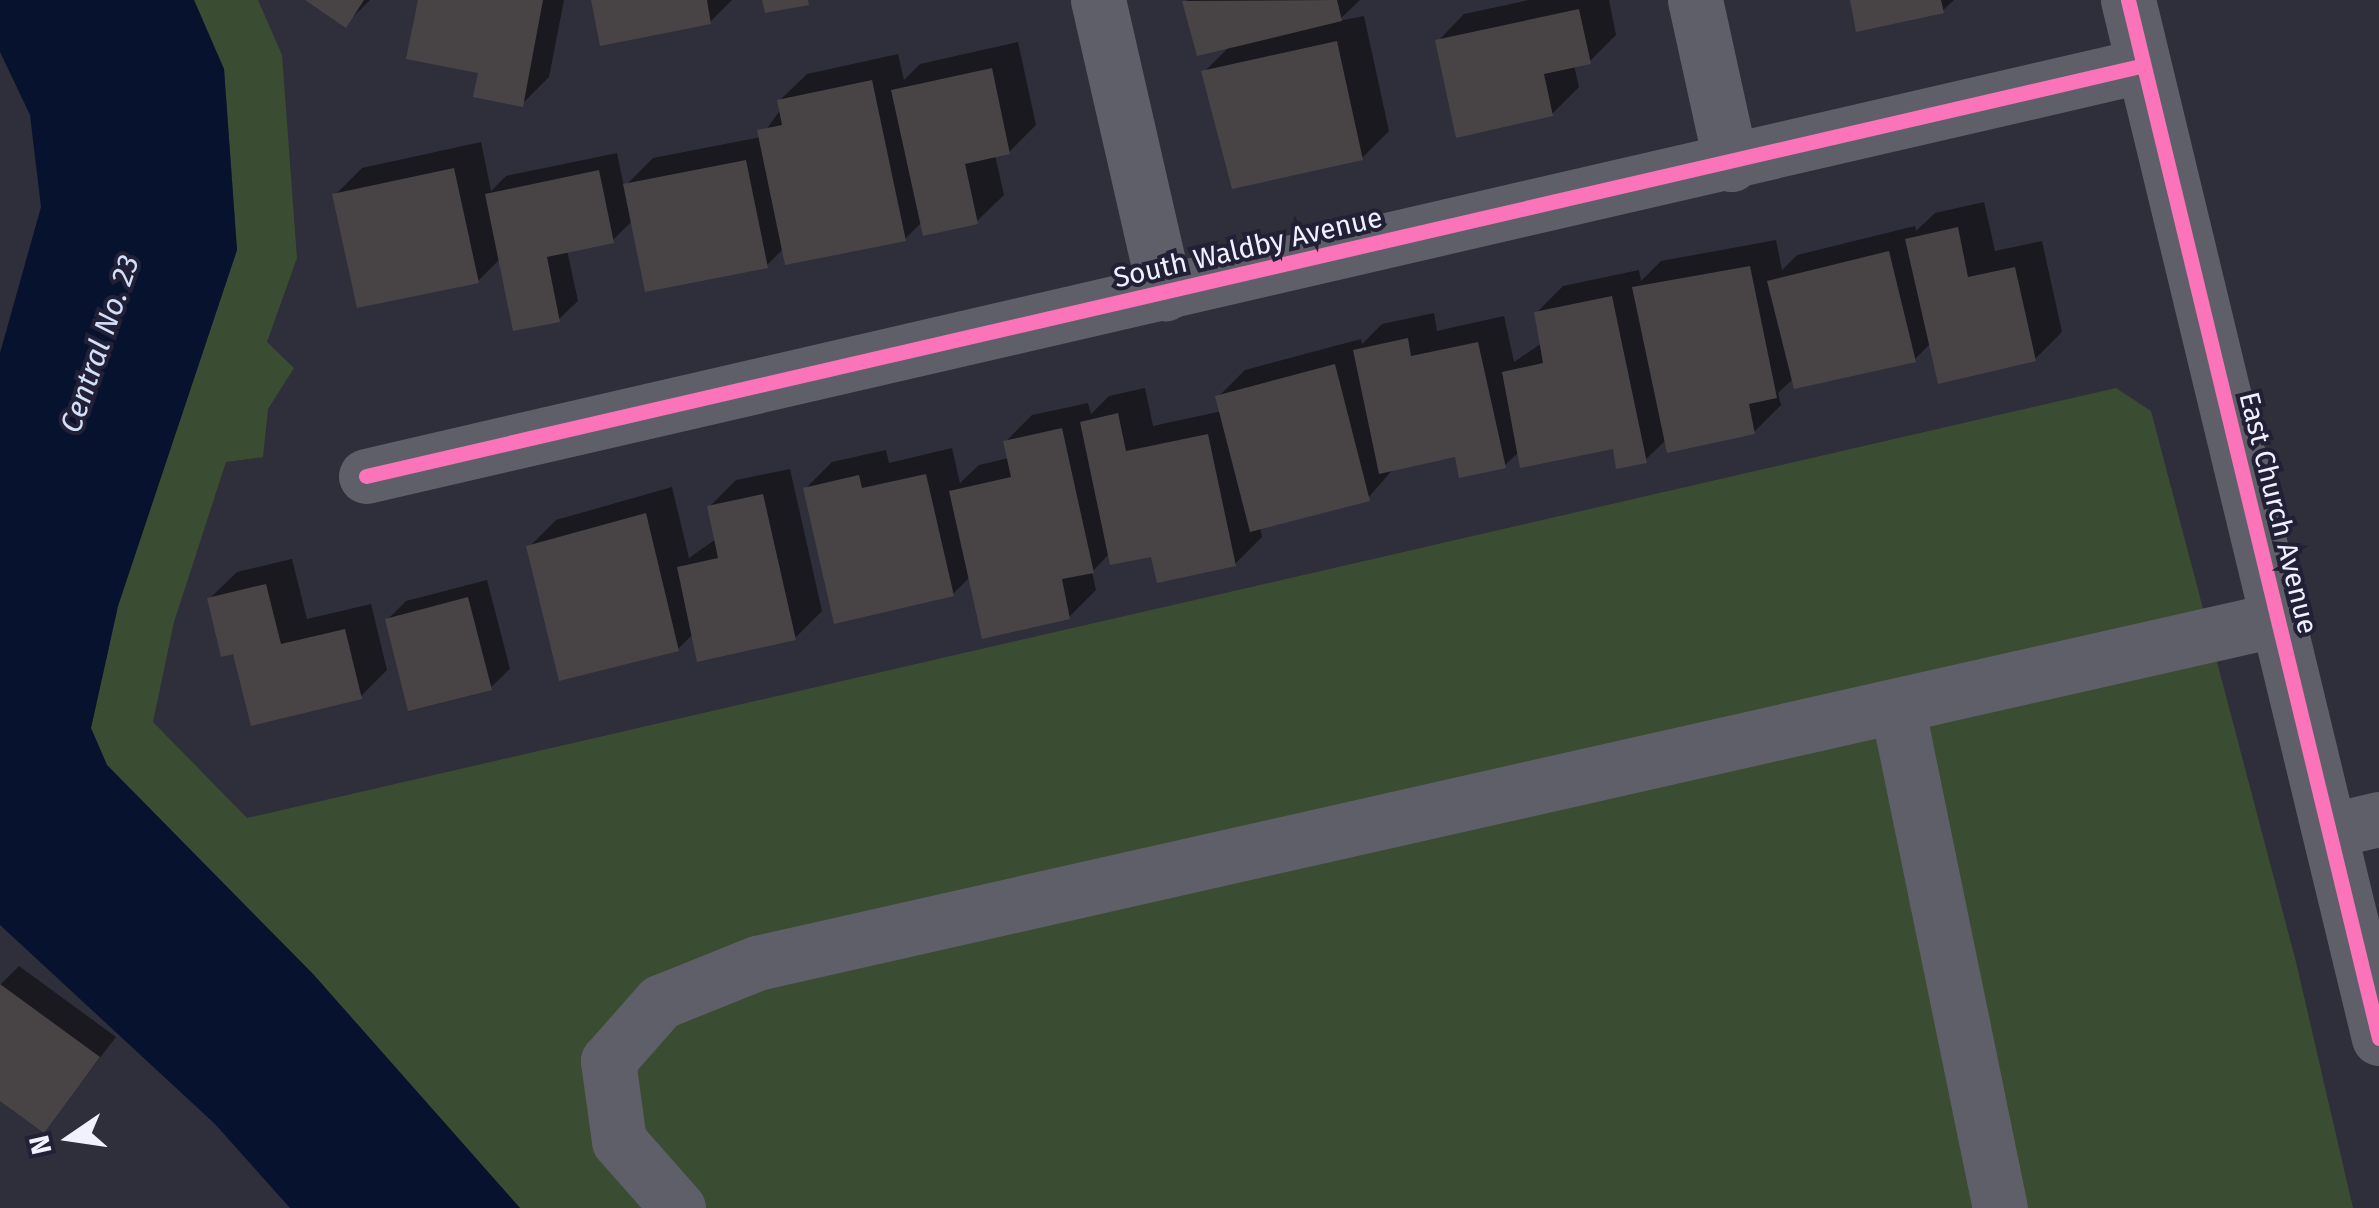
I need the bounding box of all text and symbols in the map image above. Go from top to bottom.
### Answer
street label: South Waldby Avenue [1110,201,1386,295]
water label: Central No. 23 [53,251,147,437]
street label: East Church Avenue [2232,388,2324,638]
north arrow [20,1088,120,1188]
text: N [22,1132,58,1158]

